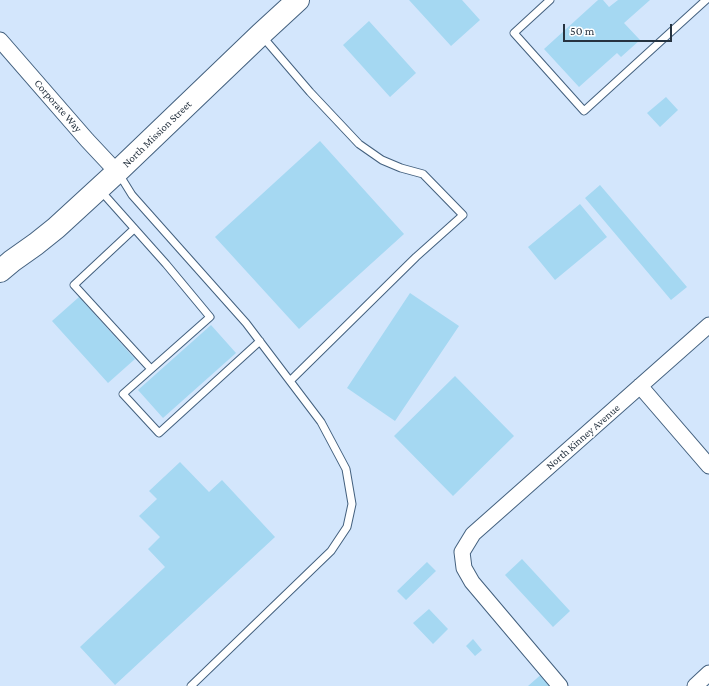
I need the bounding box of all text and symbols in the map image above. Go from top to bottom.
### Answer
scale bar [565,16,674,42]
text: 50 m [570,24,594,38]
street label: Corporate Way [31,77,85,135]
street label: North Mission Street [120,98,194,170]
street label: North Kinney Avenue [543,401,623,473]

